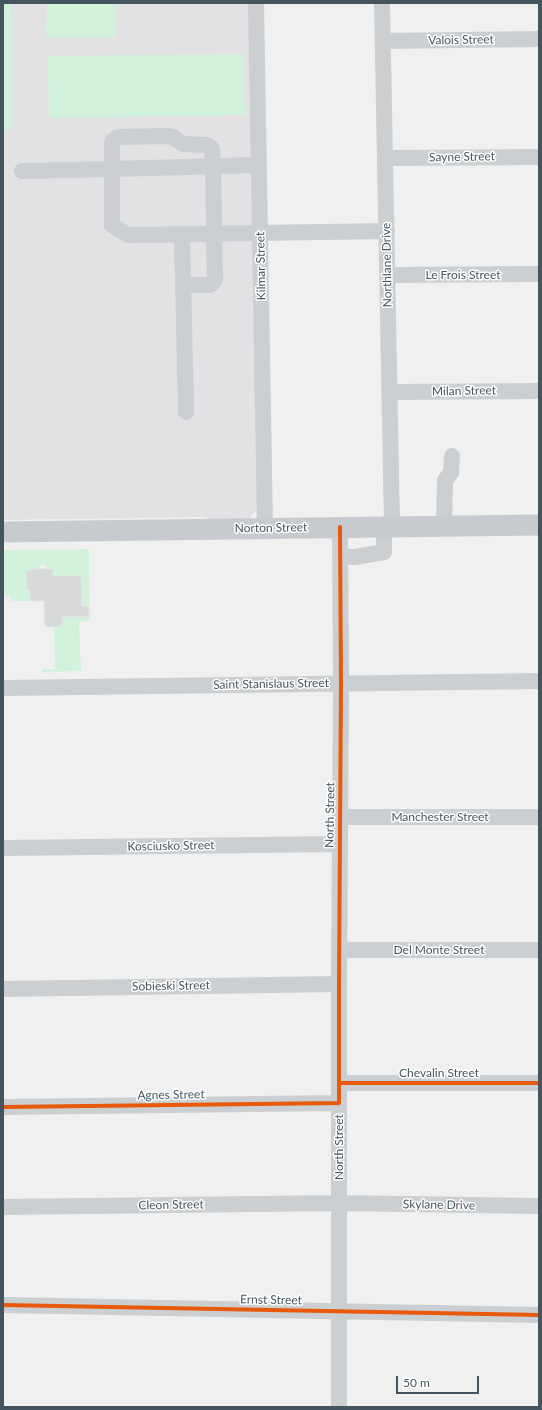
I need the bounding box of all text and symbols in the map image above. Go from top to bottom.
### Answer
street label: Valois Street [428,32,494,48]
street label: Sayne Street [429,149,495,165]
street label: Northlane Drive [379,223,395,307]
street label: Kilmar Street [253,232,269,300]
street label: Le Frois Street [425,268,501,282]
street label: Milan Street [432,383,496,399]
street label: Norton Street [235,520,307,536]
street label: Saint Stanislaus Street [213,676,329,692]
street label: North Street [322,782,338,848]
street label: Manchester Street [391,810,489,824]
street label: Kosciusko Street [127,838,215,854]
street label: Del Monte Street [394,943,484,957]
street label: Sobieski Street [132,978,210,994]
street label: Chevalin Street [399,1066,479,1080]
street label: Agnes Street [137,1087,205,1103]
street label: North Street [332,1114,346,1180]
street label: Cleon Street [138,1197,204,1213]
street label: Skylane Drive [403,1197,475,1213]
street label: Ernst Street [240,1292,302,1308]
scale bar [398,1368,481,1394]
text: 50 m [403,1375,430,1390]

